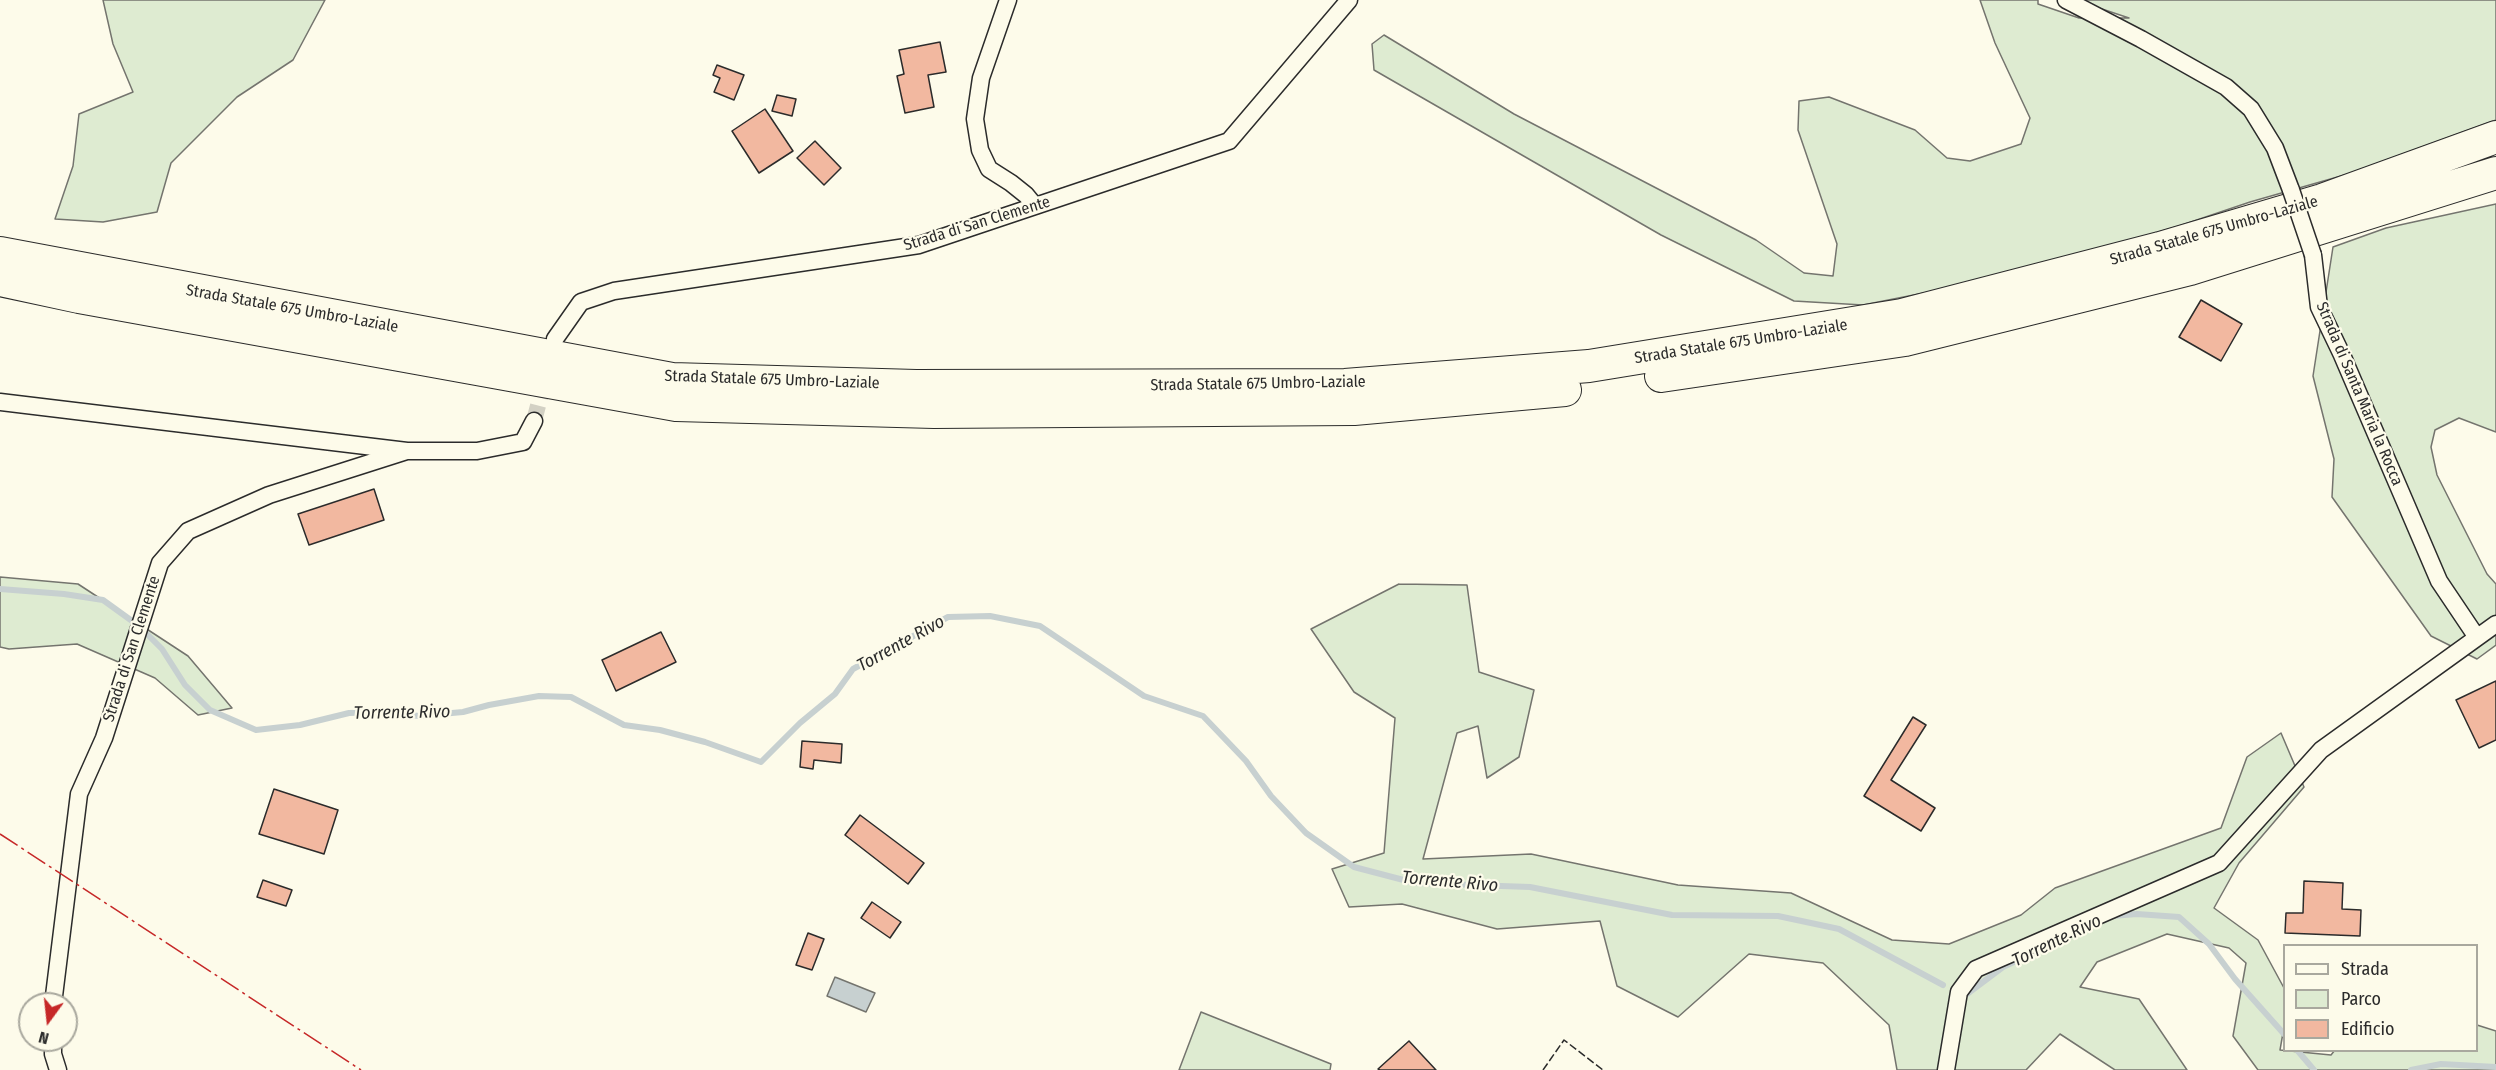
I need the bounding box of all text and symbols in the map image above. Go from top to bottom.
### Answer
street label: Strada Statale 675 Umbro-Laziale [2108,192,2320,270]
street label: Strada di San Clemente [901,193,1053,255]
street label: Strada Statale 675 Umbro-Laziale [184,281,400,337]
street label: Strada di Santa Maria la Rocca [2312,299,2406,489]
street label: Strada Statale 675 Umbro-Laziale [1633,316,1849,368]
street label: Strada Statale 675 Umbro-Laziale [664,367,880,393]
street label: Strada Statale 675 Umbro-Laziale [1150,373,1366,395]
street label: Strada di San Clemente [99,574,165,724]
water label: Torrente Rivo [854,611,948,677]
water label: Torrente Rivo [354,701,450,725]
water label: Torrente Rivo [1401,867,1499,897]
water label: Torrente Rivo [2009,910,2105,972]
legend [2283,944,2478,1052]
text: Strada [2341,958,2389,980]
text: Parco [2341,988,2381,1010]
north arrow [18,992,78,1052]
text: Edificio [2341,1018,2394,1040]
text: N [37,1028,51,1048]

